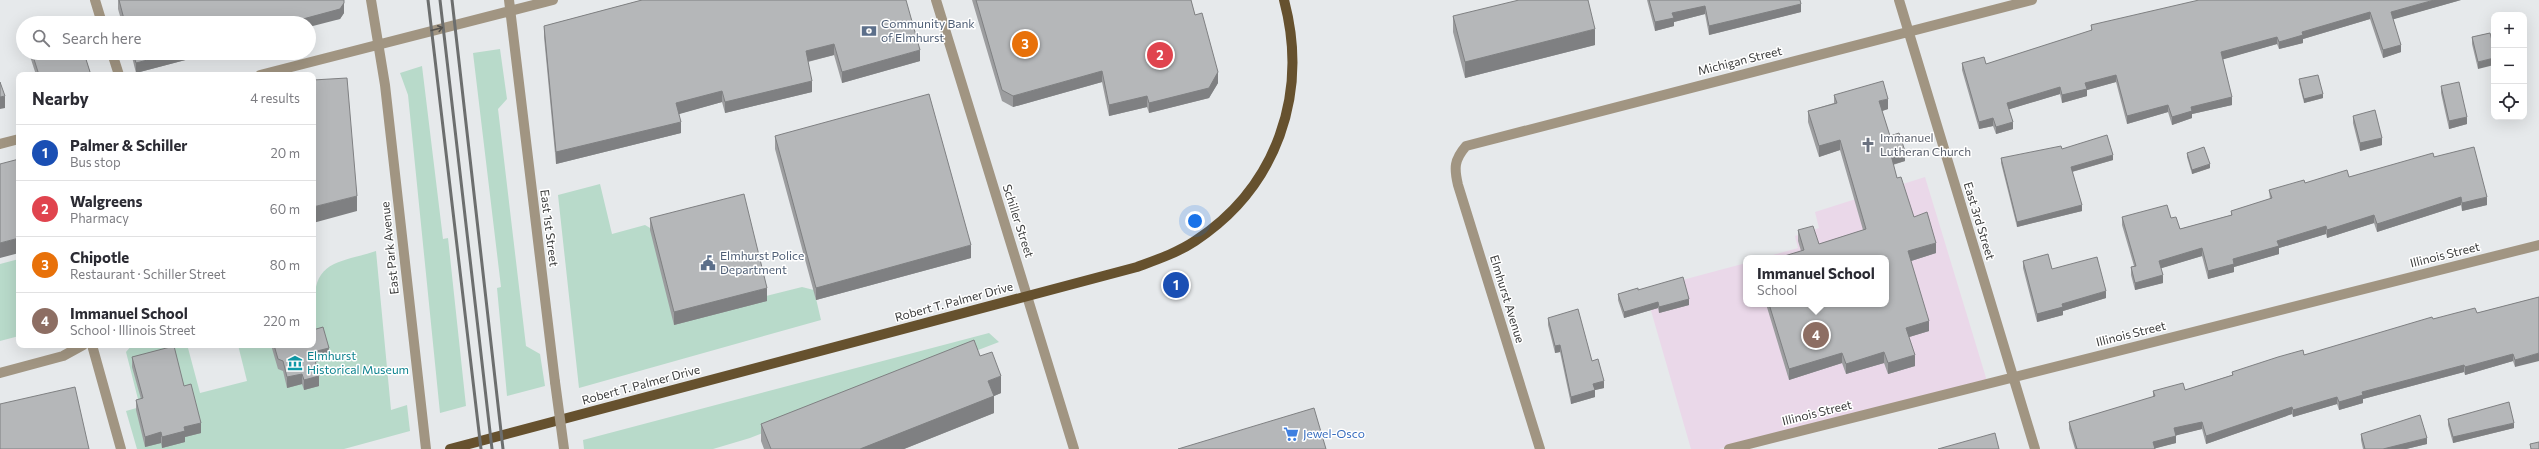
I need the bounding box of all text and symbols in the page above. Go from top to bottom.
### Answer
map controls [2491,12,2527,120]
button: + [2491,12,2527,48]
search box [16,16,316,60]
place label: Community Bank of Elmhurst [881,16,975,44]
bank icon: Community Bank of Elmhurst [860,22,878,40]
one-way arrow [430,25,443,32]
icon: search [30,27,52,49]
text: Search here [62,29,141,47]
pin: 3 [1012,29,1038,59]
pin: 2 [1147,40,1173,70]
street label: Michigan Street [1696,43,1783,77]
button: − [2491,48,2527,84]
button: locate [2491,84,2527,120]
text: Nearby [32,88,89,109]
text: 4 results [250,90,300,106]
place label: Immanuel Lutheran Church [1880,130,1971,158]
text: Palmer & Schiller [70,136,187,154]
church icon: Immanuel Lutheran Church [1859,136,1877,154]
text: 1 [42,145,48,161]
text: 20 m [271,145,300,161]
text: Bus stop [70,154,121,170]
street label: East 3rd Street [1961,180,1998,261]
street label: Schiller Street [1000,182,1037,259]
street label: East 1st Street [538,188,562,267]
text: Walgreens [70,192,143,210]
text: 2 [41,201,49,217]
text: 60 m [270,201,300,217]
street label: East Park Avenue [377,201,401,295]
text: Pharmacy [70,210,129,226]
your location [1185,211,1205,231]
street label: Illinois Street [2408,239,2481,269]
text: Chipotle [70,248,129,266]
place label: Elmhurst Police Department [720,248,804,276]
street label: Elmhurst Avenue [1488,253,1528,344]
public building icon: Elmhurst Police Department [699,254,717,272]
popup [1743,255,1889,307]
text: 3 [41,257,49,273]
text: 80 m [270,257,300,273]
text: Immanuel School [1757,264,1875,282]
text: Restaurant · Schiller Street [70,266,226,282]
pin: 1 [1163,270,1189,300]
street label: Robert T. Palmer Drive [893,278,1014,324]
text: School [1757,282,1797,298]
text: Immanuel School [70,304,188,322]
text: 4 [41,313,49,329]
text: 220 m [263,313,300,329]
street label: Illinois Street [2094,318,2167,348]
pin: 4 [1803,320,1829,350]
text: School · Illinois Street [70,322,196,338]
place label: Elmhurst Historical Museum [307,348,409,376]
museum icon: Elmhurst Historical Museum [286,354,304,372]
street label: Robert T. Palmer Drive [580,361,701,407]
street label: Illinois Street [1780,397,1853,427]
supermarket icon: Jewel-Osco [1282,425,1300,443]
place label: Jewel-Osco [1303,426,1365,441]

